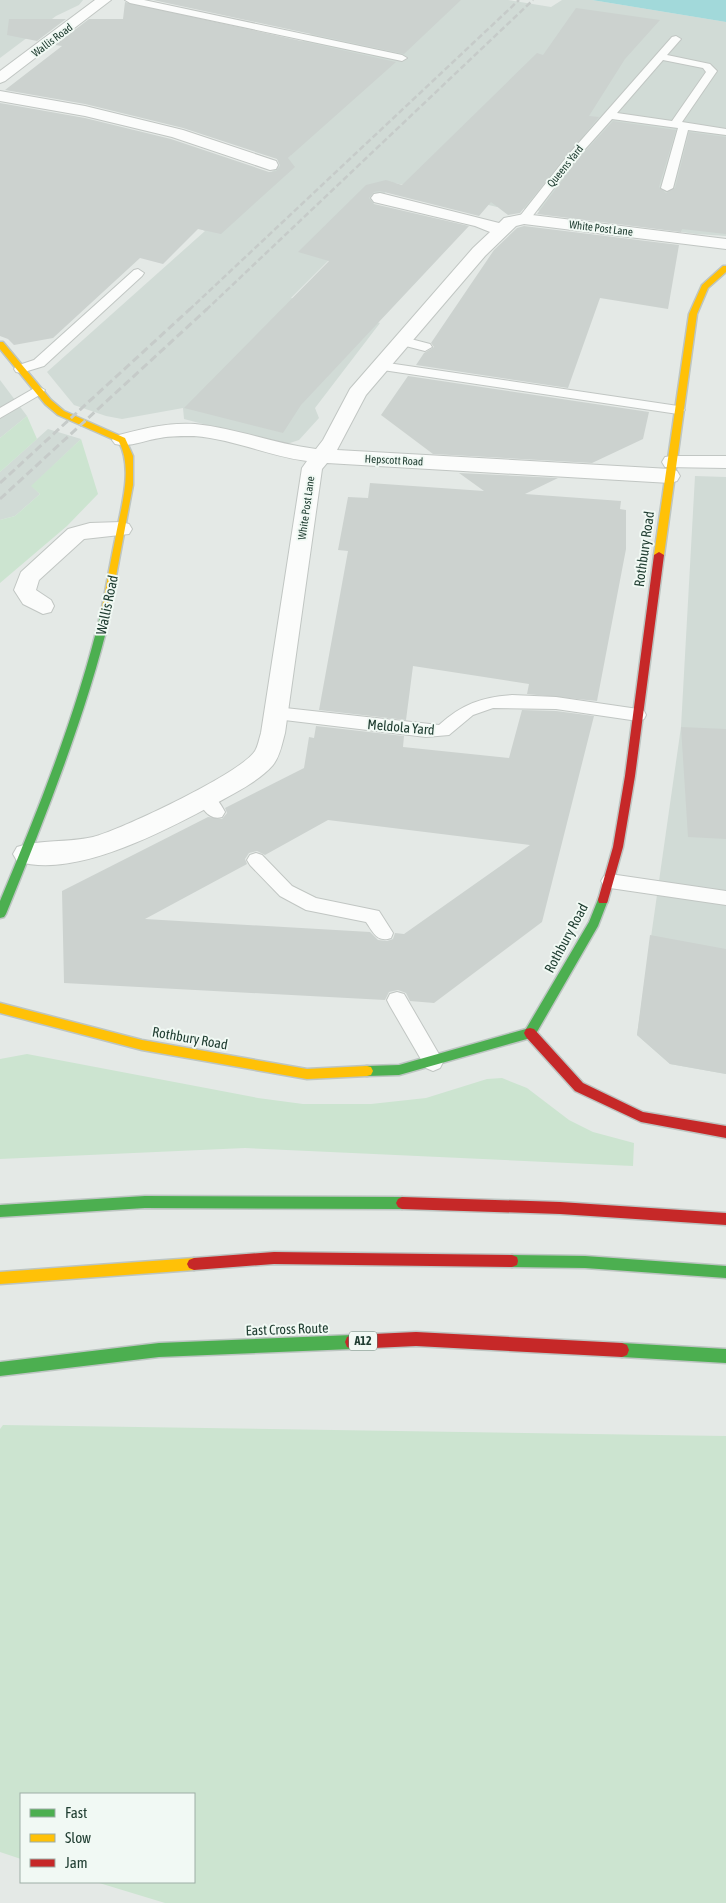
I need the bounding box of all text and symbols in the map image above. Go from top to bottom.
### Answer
street label: Wallis Road [29,21,75,59]
street label: Queens Yard [545,143,585,189]
street label: White Post Lane [568,218,634,238]
street label: Hepscott Road [364,452,424,468]
street label: White Post Lane [296,475,316,541]
street label: Rothbury Road [631,510,657,588]
street label: Wallis Road [93,574,121,636]
street label: Meldola Yard [367,716,435,738]
street label: Rothbury Road [541,901,591,975]
street label: Rothbury Road [151,1023,229,1053]
street label: East Cross Route [245,1320,329,1338]
road number: A12 [349,1332,377,1350]
legend [20,1793,195,1883]
text: Fast [65,1804,87,1821]
text: Slow [65,1829,91,1846]
text: Jam [65,1854,88,1871]

